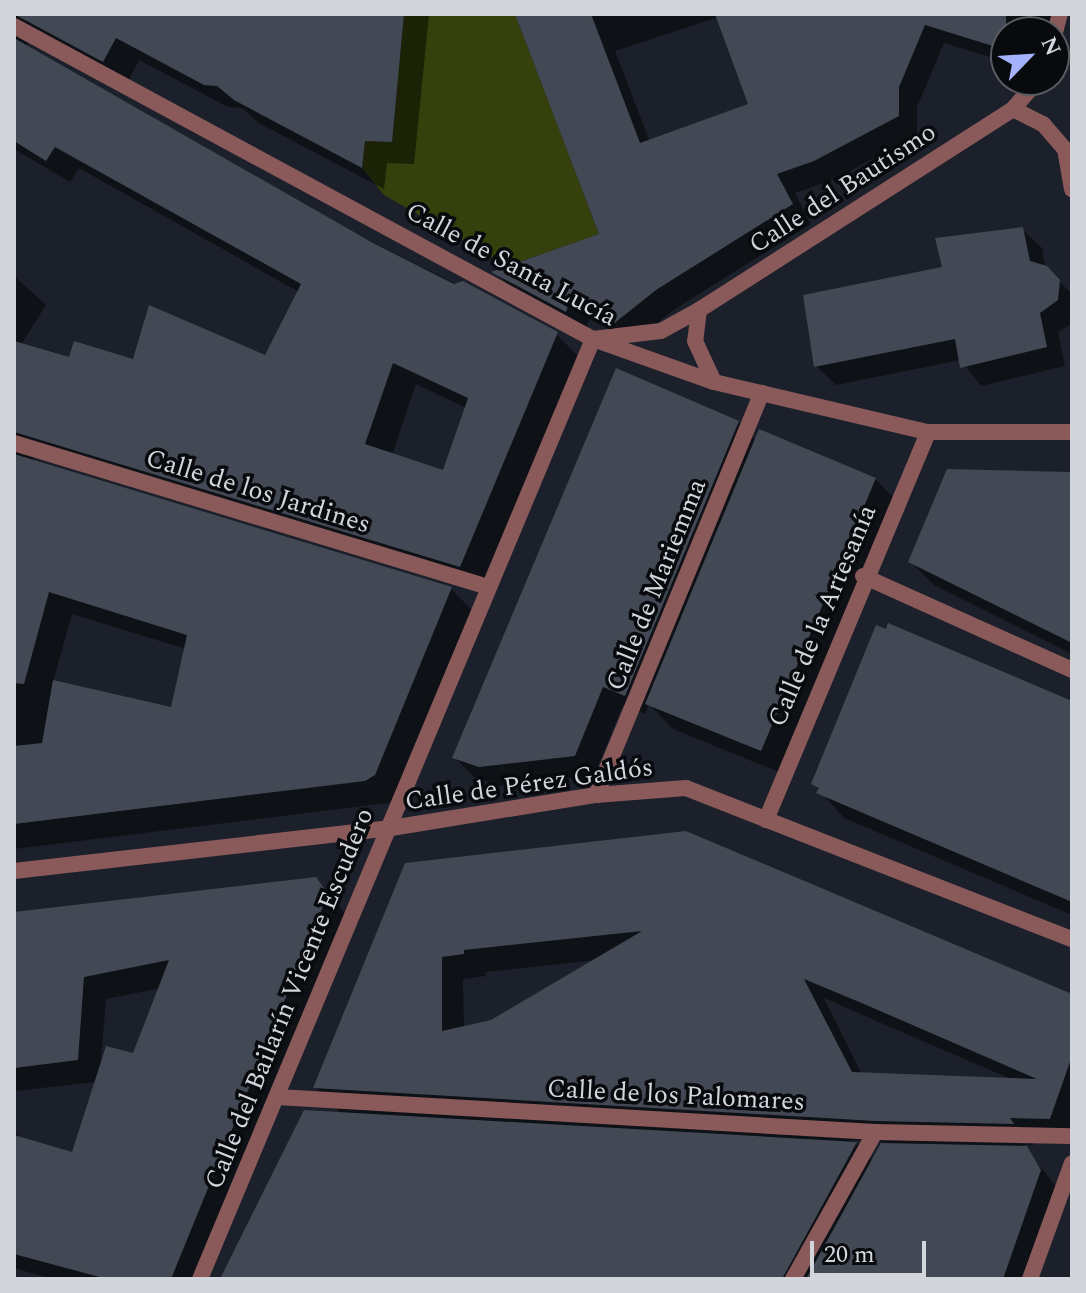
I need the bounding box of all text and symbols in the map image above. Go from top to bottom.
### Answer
north arrow [990,16,1070,96]
text: N [1032,31,1069,62]
street label: Calle del Bautismo [744,117,942,261]
street label: Calle de Santa Lucía [400,196,622,334]
street label: Calle de los Jardines [142,443,374,541]
street label: Calle de Mariemma [600,475,714,695]
street label: Calle de la Artesanía [762,500,884,732]
street label: Calle de Pérez Galdós [403,752,655,818]
street label: Calle del Bailarín Vicente Escudero [199,804,381,1194]
street label: Calle de los Palomares [546,1074,806,1118]
scale bar [814,1225,930,1275]
text: 20 m [824,1237,875,1273]

